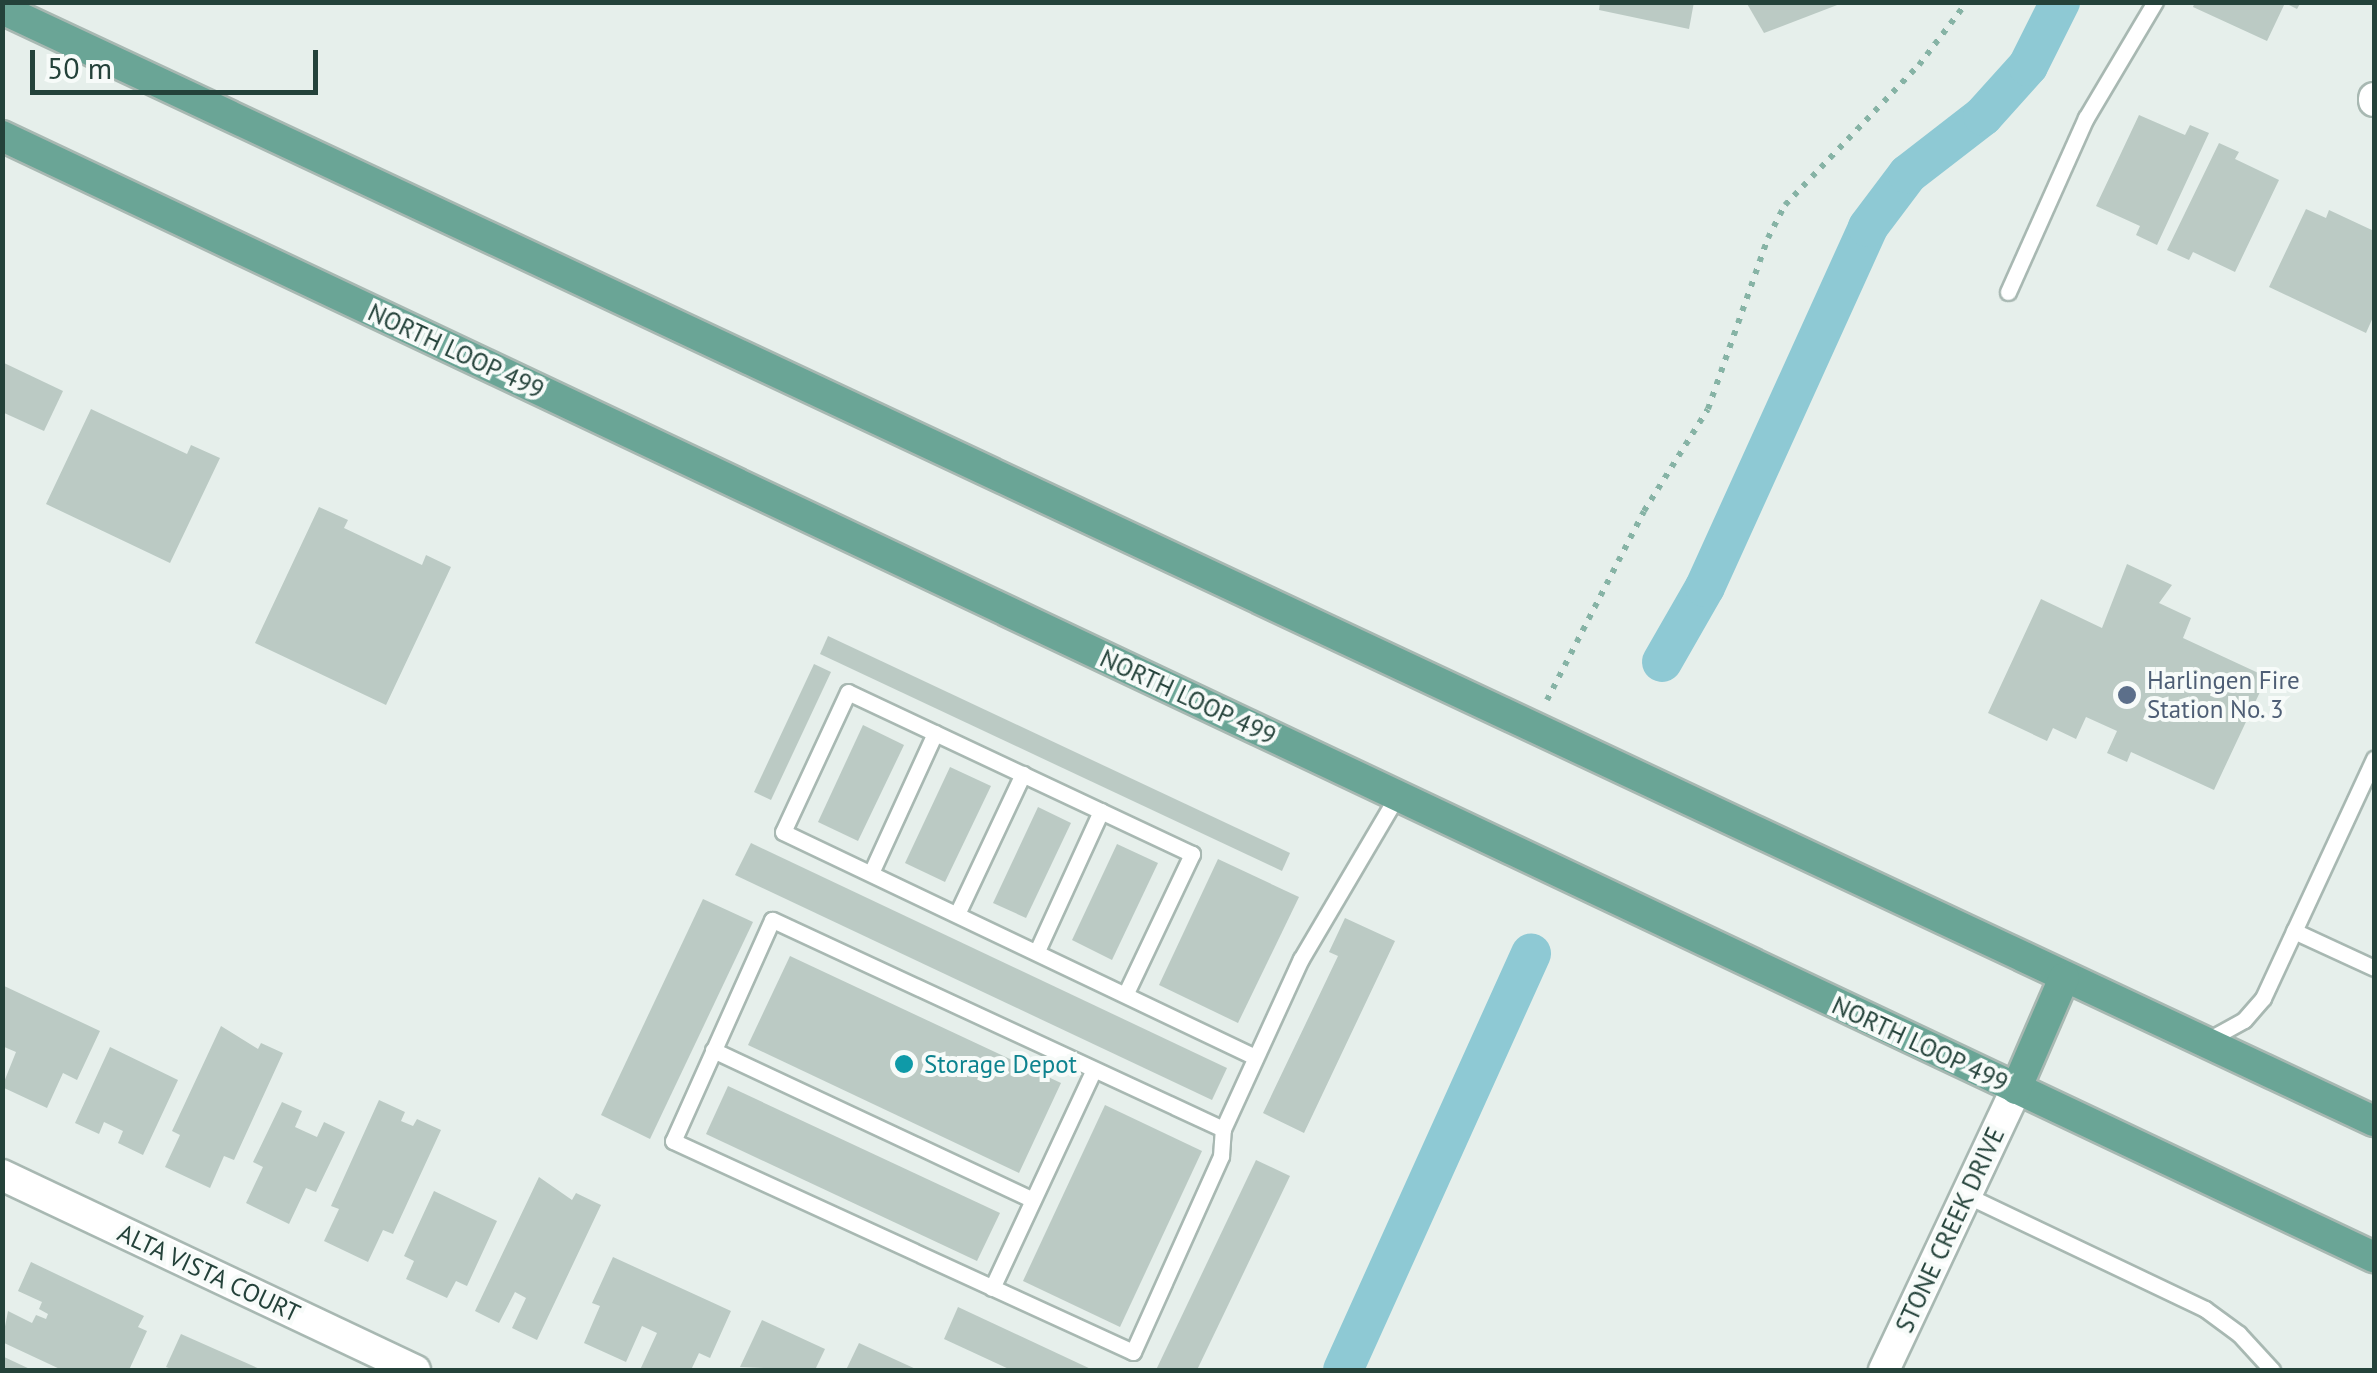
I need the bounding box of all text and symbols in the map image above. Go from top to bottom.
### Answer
scale bar [35,30,322,92]
text: 50 m [47,48,112,87]
street label: NORTH LOOP 499 [363,297,549,405]
street label: NORTH LOOP 499 [1095,643,1281,751]
place label: Harlingen Fire Station No. 3 [2147,666,2300,725]
marker: Harlingen Fire Station No. 3 [2116,684,2138,706]
street label: NORTH LOOP 499 [1827,990,2013,1098]
place label: Storage Depot [924,1049,1077,1079]
marker: Storage Depot [893,1053,915,1075]
street label: STONE CREEK DRIVE [1889,1122,2011,1338]
street label: ALTA VISTA COURT [112,1217,306,1329]

